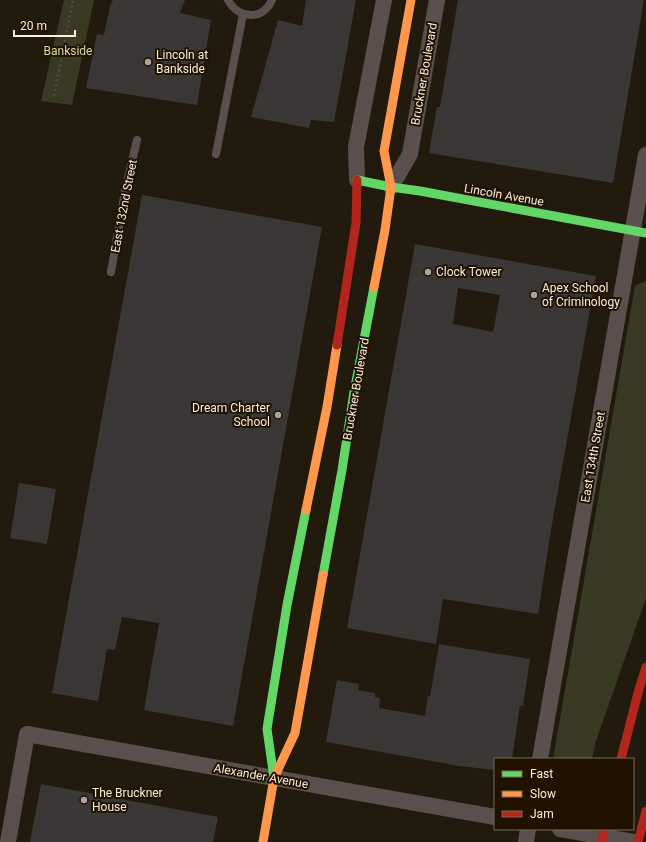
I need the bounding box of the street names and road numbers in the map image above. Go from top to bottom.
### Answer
street label: Bruckner Boulevard [408,22,440,126]
street label: East 132nd Street [108,158,140,254]
street label: Lincoln Avenue [463,181,545,209]
street label: Bruckner Boulevard [340,337,372,441]
street label: East 134th Street [578,410,608,503]
street label: Alexander Avenue [213,761,309,791]

